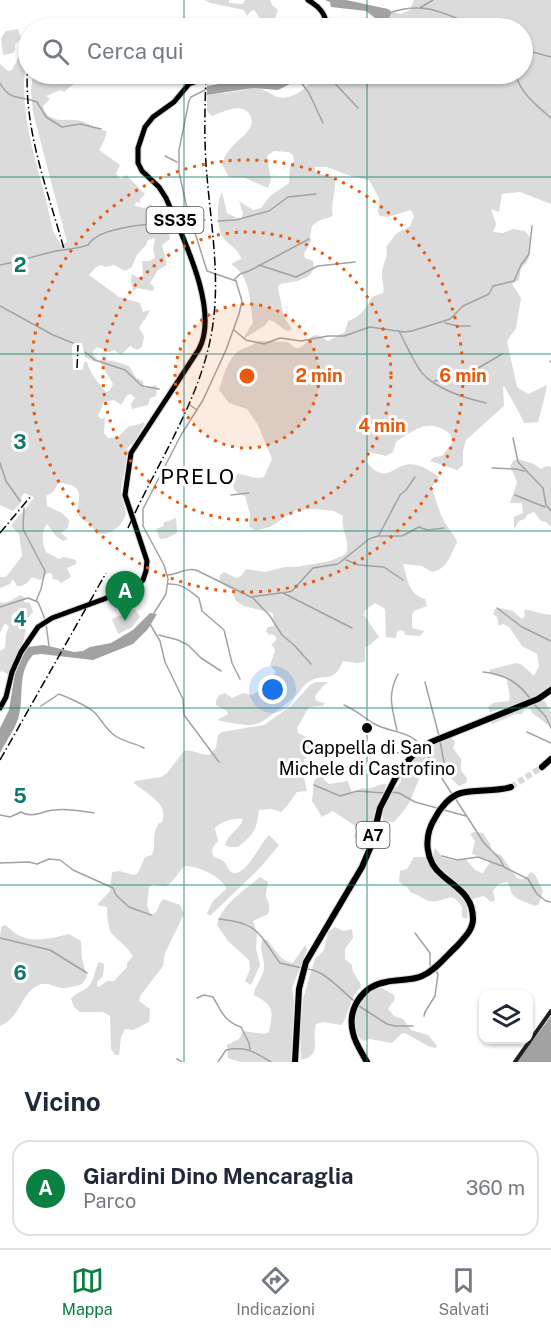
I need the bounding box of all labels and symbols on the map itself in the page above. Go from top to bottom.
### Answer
road number: SS35 [146,207,204,233]
text: 2 [14,253,26,277]
text: 2 min [295,365,343,386]
text: 6 min [439,365,487,386]
centre of rings [237,366,257,386]
text: 4 min [358,415,406,436]
text: 3 [13,430,27,454]
district label: PRELO [160,464,236,489]
pin: A [106,572,144,621]
text: 4 [13,607,27,631]
your location [258,675,287,704]
marker: Cappella di San Michele di Castrofino [360,721,374,735]
place label: Cappella di San Michele di Castrofino [279,737,455,779]
text: 5 [13,784,27,808]
road number: A7 [356,822,389,848]
text: 6 [13,961,27,985]

